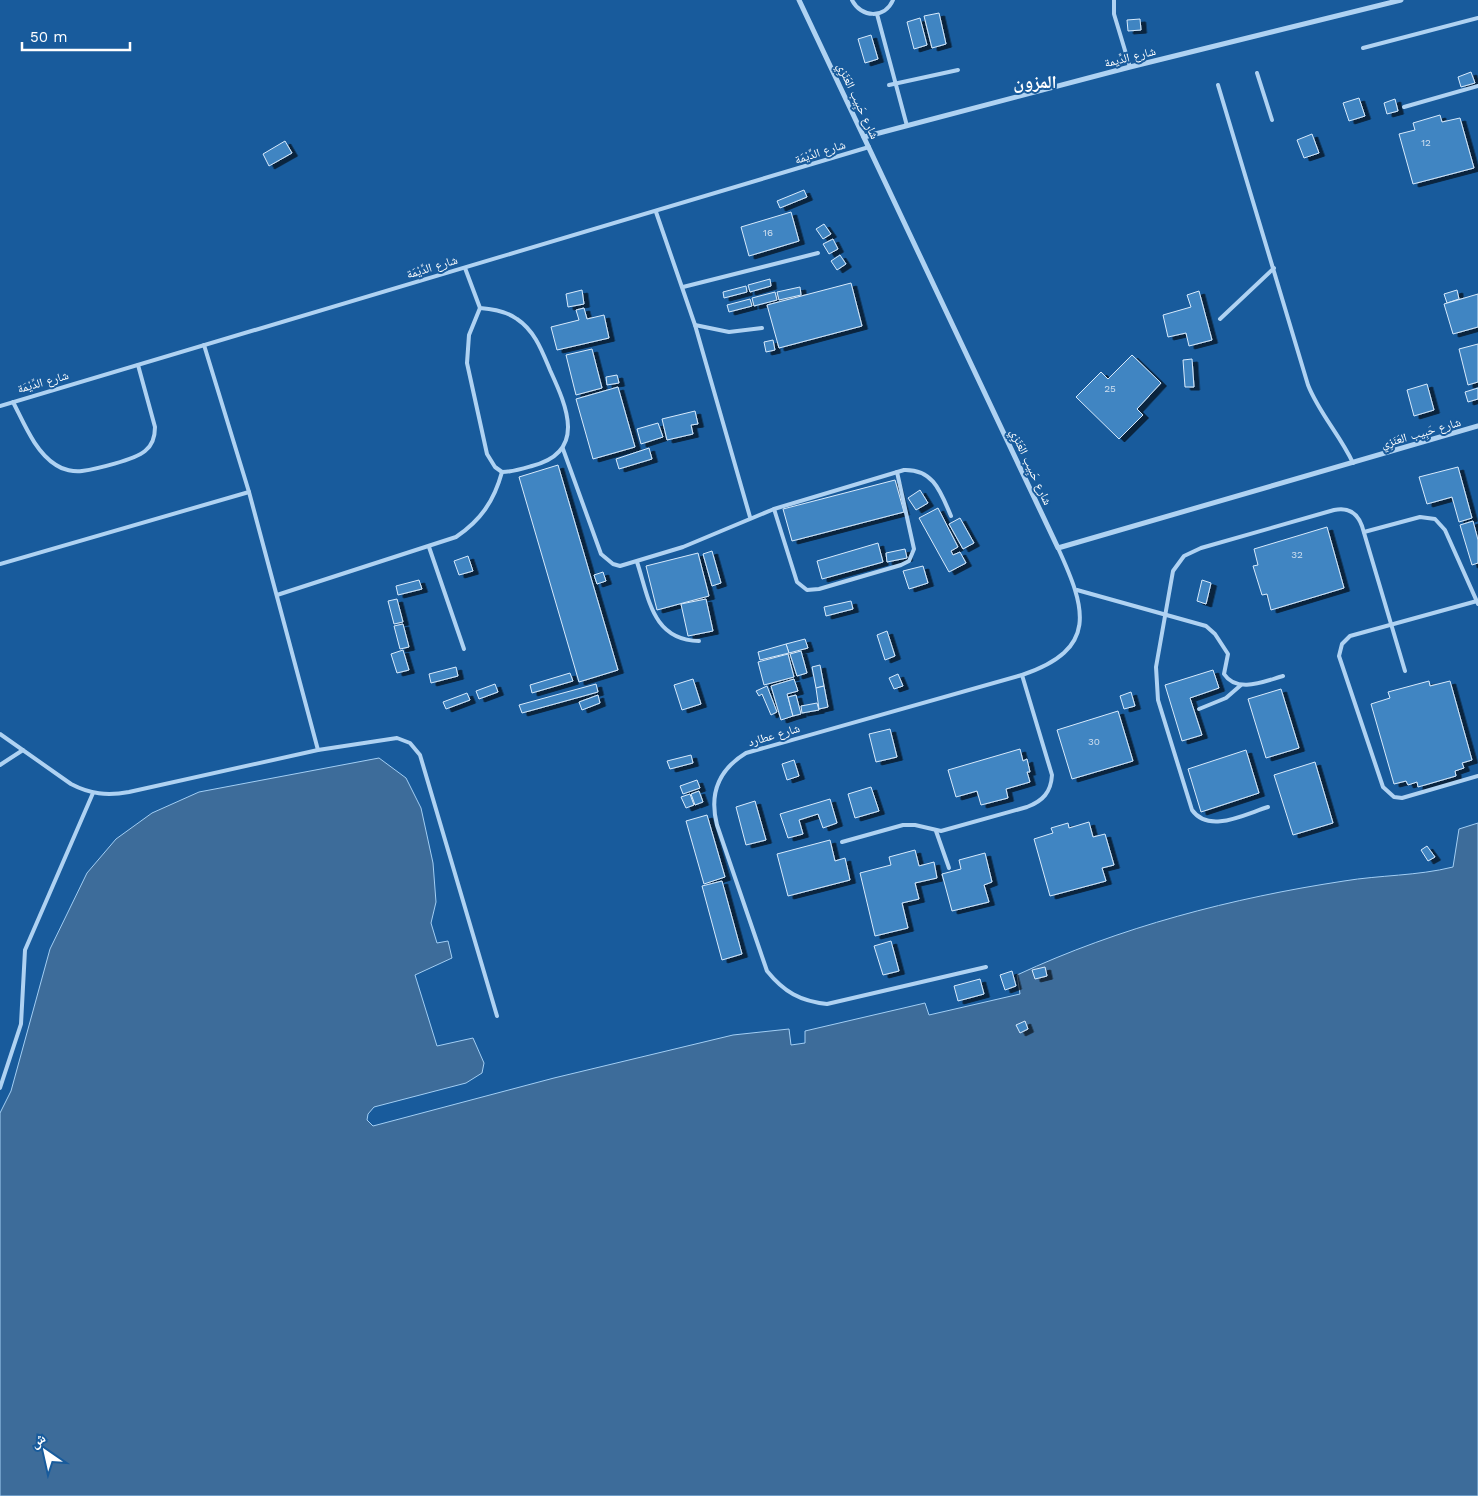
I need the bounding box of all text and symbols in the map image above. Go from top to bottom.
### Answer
scale bar [22,20,130,52]
text: 50 m [30,28,67,46]
street label: شارع الدِّيمة [1103,44,1157,71]
street label: شارع حَبِيب العَنَزِي [831,61,882,143]
district label: المزون [1013,71,1057,93]
street label: شارع الدِّيْمَة [793,137,848,168]
house number: 12 [1421,137,1431,148]
house number: 16 [763,227,773,238]
street label: شارع الدِّيْمَة [405,253,460,282]
street label: شارع الدِّيْمَة [16,368,71,397]
house number: 25 [1104,383,1116,394]
street label: شارع حَبِيب العَنَزِي [1379,415,1463,454]
street label: شارع حَبِيب العَنَزِي [1004,427,1055,509]
house number: 32 [1291,549,1303,560]
street label: شارع عطارد [747,721,802,750]
house number: 30 [1088,736,1100,747]
north arrow [20,1426,70,1476]
text: ش [27,1429,49,1452]

